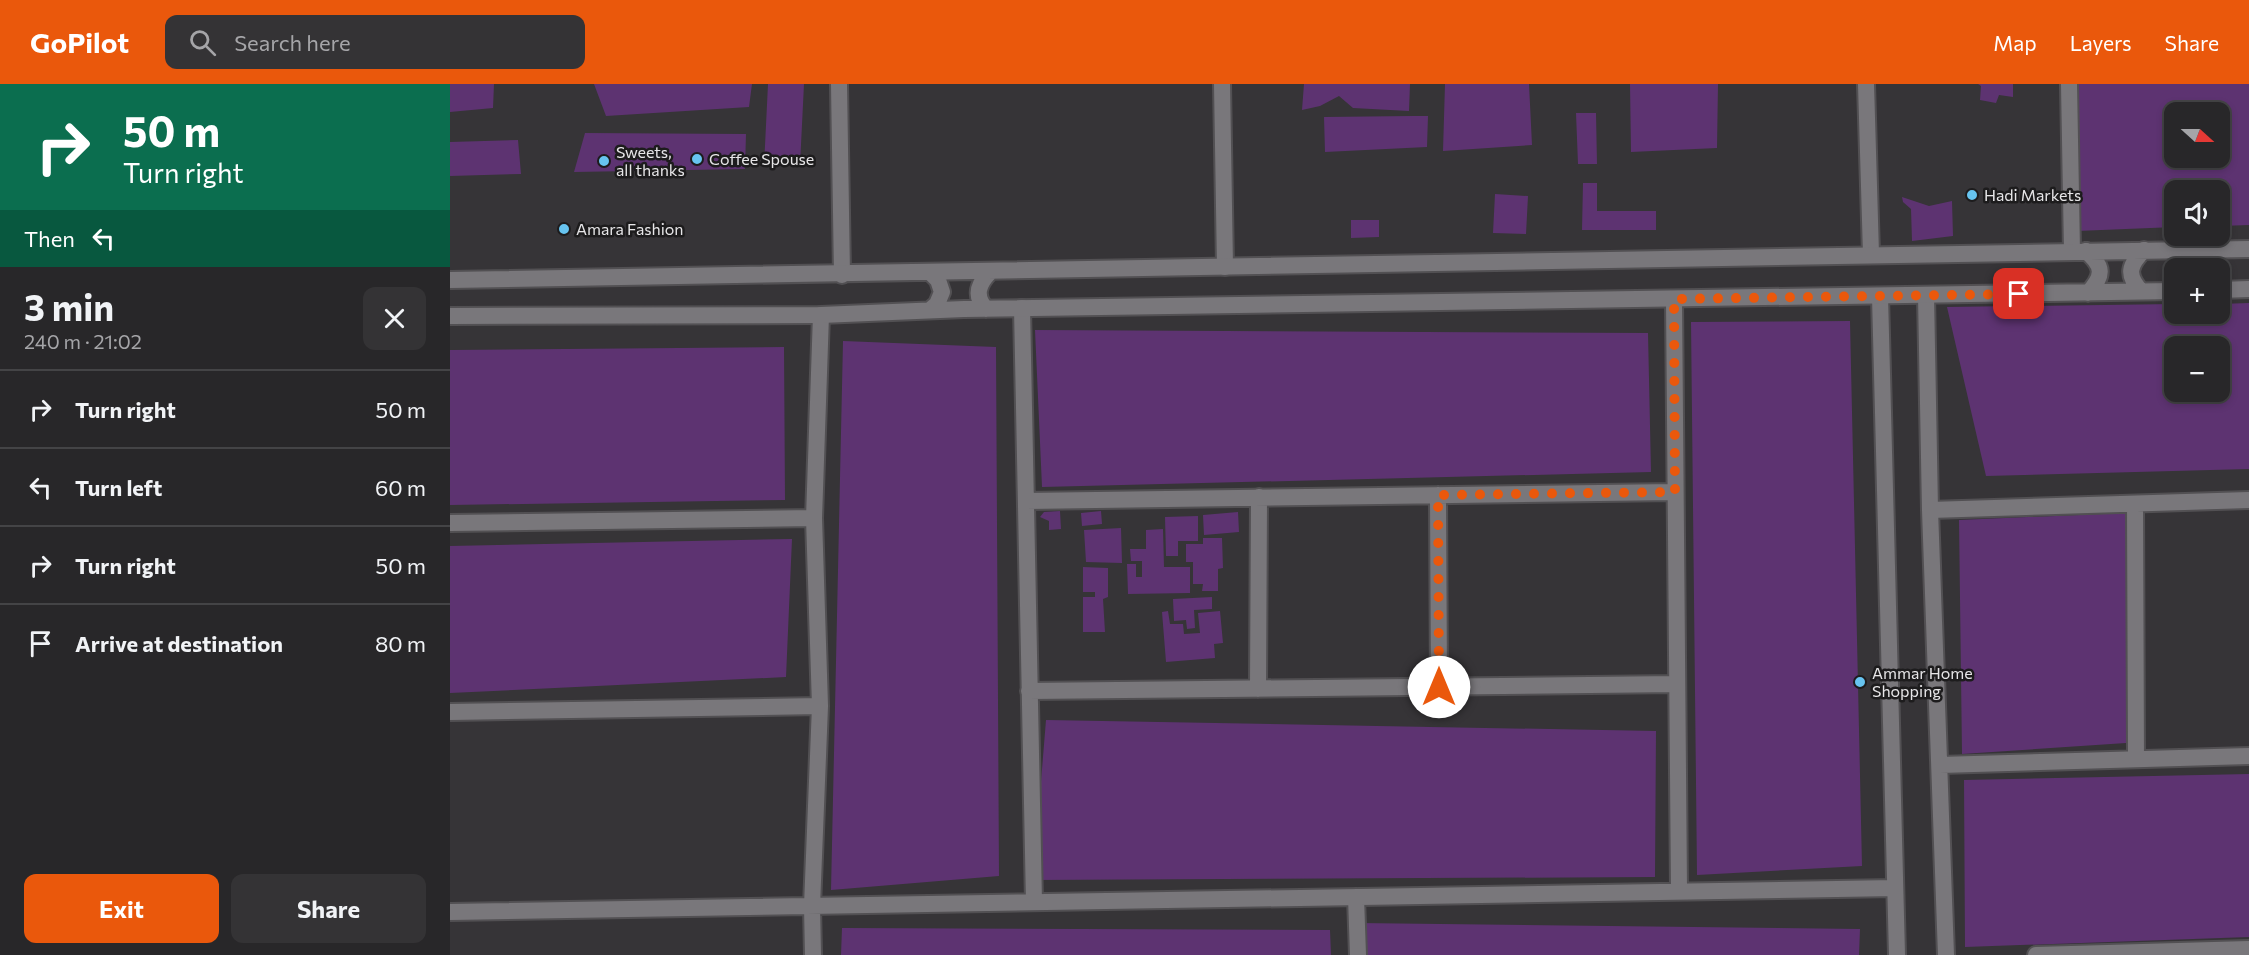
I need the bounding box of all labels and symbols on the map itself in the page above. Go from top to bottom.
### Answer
north arrow [2164,102,2230,168]
place label: Sweets, all thanks [616,142,685,179]
place label: Coffee Spouse [709,149,814,168]
marker: Coffee Spouse [690,152,704,166]
marker: Sweets, all thanks [597,154,611,168]
place label: Hadi Markets [1984,185,2081,204]
marker: Hadi Markets [1965,188,1979,202]
place label: Amara Fashion [576,219,684,238]
marker: Amara Fashion [557,222,571,236]
pin [1993,268,2044,319]
position arrow [1407,655,1471,719]
place label: Ammar Home Shopping [1872,663,1973,700]
marker: Ammar Home Shopping [1853,675,1867,689]

